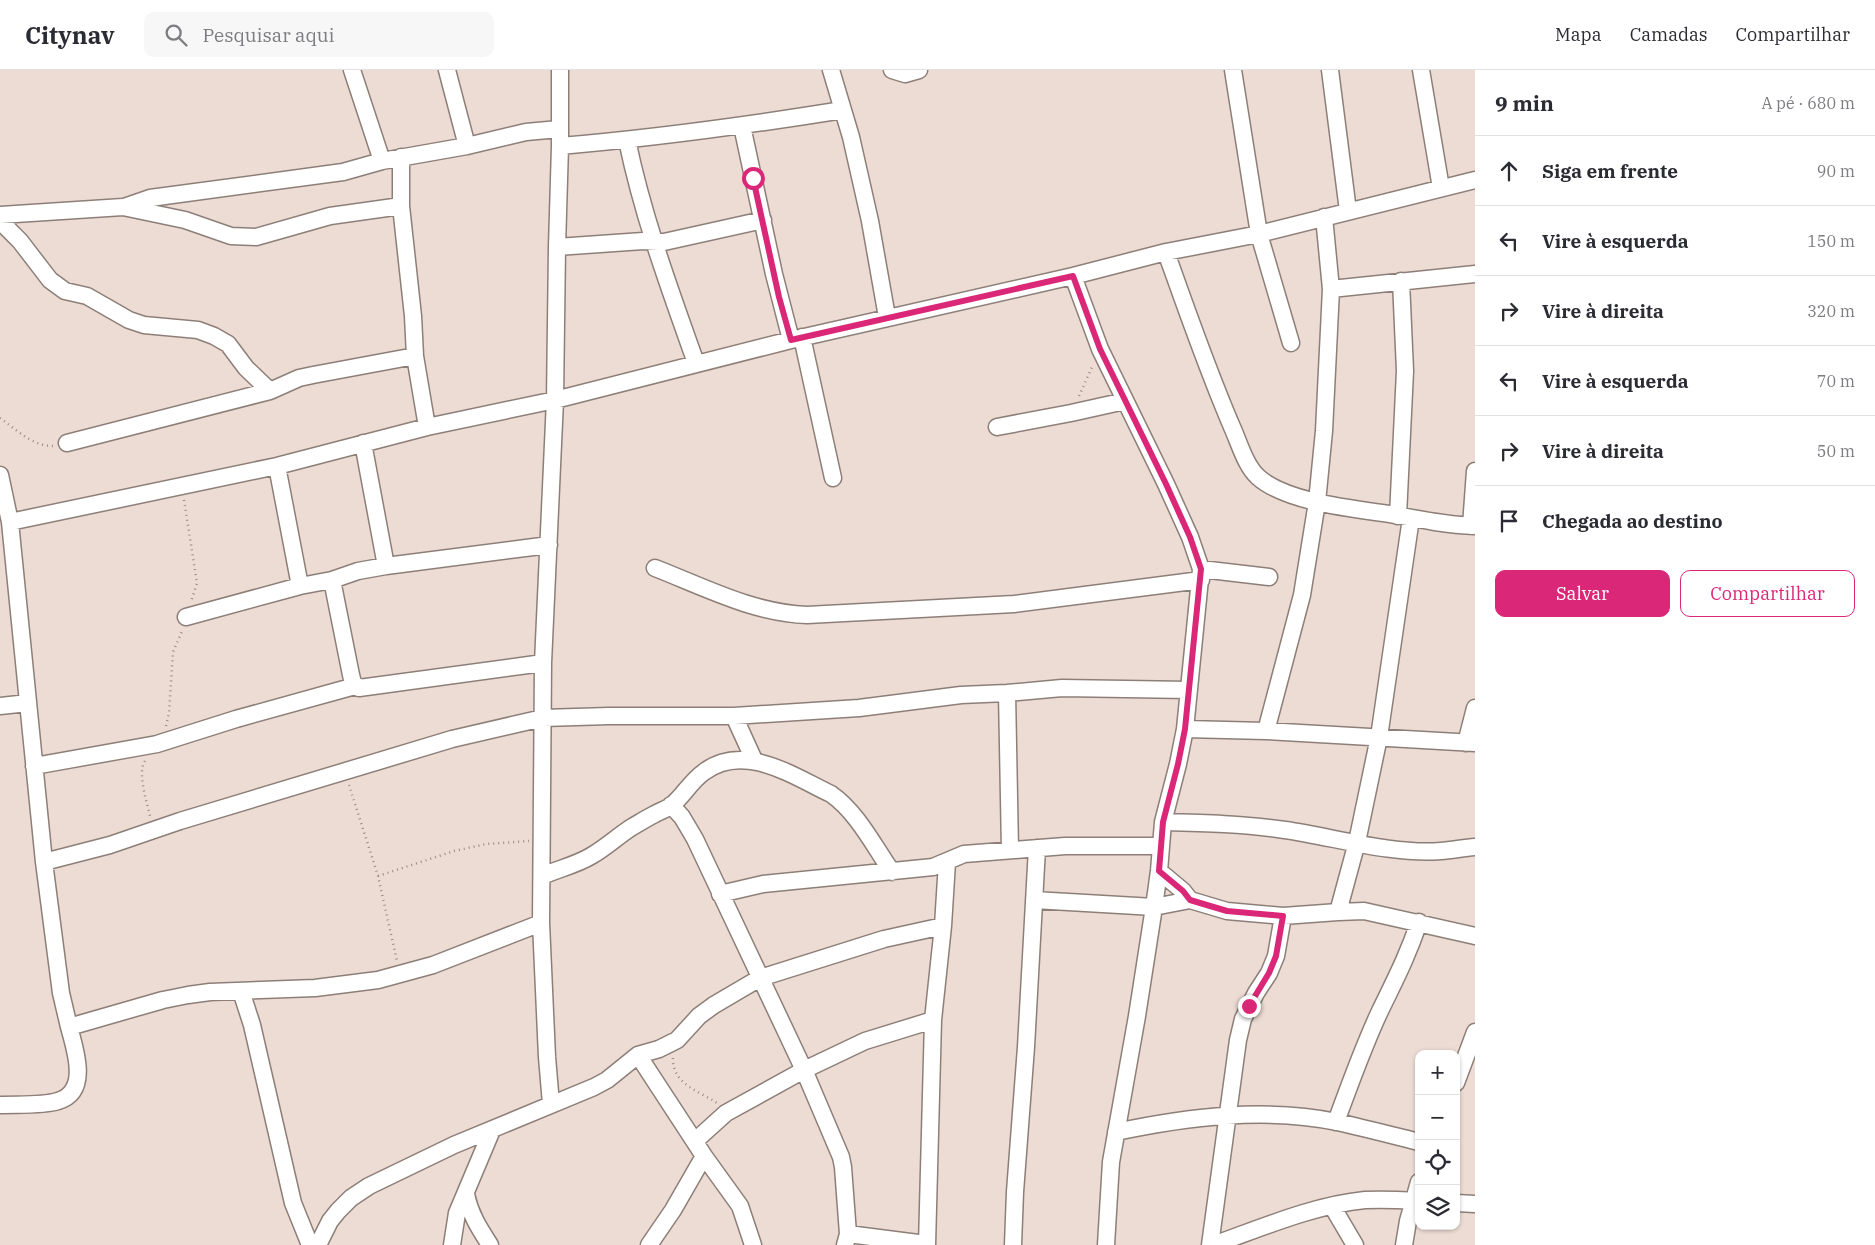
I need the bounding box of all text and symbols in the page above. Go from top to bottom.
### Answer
search box [144,12,494,57]
text: Citynav [25,19,114,51]
icon: search [162,21,190,49]
text: Pesquisar aqui [202,23,335,47]
text: Mapa [1555,23,1602,46]
text: Camadas [1630,23,1708,46]
text: Compartilhar [1736,23,1850,46]
text: 9 min [1495,89,1554,117]
text: A pé · 680 m [1761,93,1855,113]
icon: ahead [1495,157,1523,185]
text: Siga em frente [1542,159,1678,183]
text: 90 m [1817,161,1855,181]
route start [742,167,765,190]
icon: left [1495,227,1523,255]
text: Vire à esquerda [1542,229,1689,253]
text: 150 m [1807,231,1855,251]
icon: right [1495,297,1523,325]
text: Vire à direita [1542,299,1664,323]
text: 320 m [1807,301,1855,321]
icon: left [1495,367,1523,395]
text: Vire à esquerda [1542,369,1689,393]
text: 70 m [1817,371,1855,391]
icon: right [1495,437,1523,465]
text: Vire à direita [1542,439,1664,463]
text: 50 m [1817,441,1855,461]
icon: arrive [1495,507,1523,535]
text: Chegada ao destino [1542,509,1723,533]
button: Salvar [1495,570,1670,617]
button: Compartilhar [1680,570,1855,617]
route end [1238,995,1261,1018]
map controls [1415,1050,1460,1230]
button: + [1415,1050,1460,1095]
button: − [1415,1095,1460,1140]
button: locate [1415,1140,1460,1185]
button: layers [1415,1185,1460,1230]

